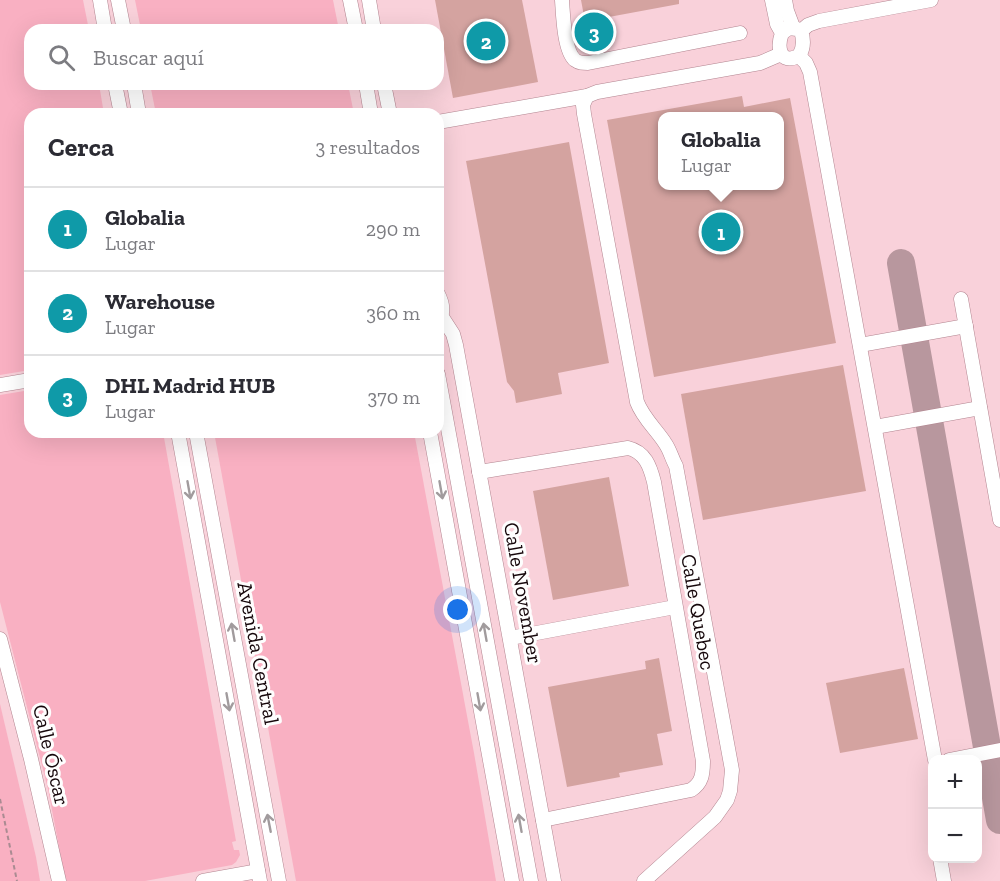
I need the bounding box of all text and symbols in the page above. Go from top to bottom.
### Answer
pin: 3 [574,9,614,54]
pin: 2 [466,18,506,63]
search box [24,24,444,90]
icon: search [45,41,78,74]
text: Buscar aquí [93,44,204,71]
popup [658,112,784,190]
text: Globalia [681,126,761,153]
text: Cerca [48,131,114,163]
text: 3 resultados [316,135,420,159]
text: Lugar [681,153,732,177]
text: Globalia [105,204,185,231]
pin: 1 [702,210,740,254]
text: 1 [63,217,72,241]
text: 290 m [366,217,420,241]
text: Lugar [105,231,156,255]
text: Warehouse [105,288,215,315]
text: 2 [62,301,73,325]
text: 360 m [366,301,420,325]
text: Lugar [105,315,156,339]
text: DHL Madrid HUB [105,372,275,399]
text: 3 [62,385,73,409]
text: 370 m [367,385,420,409]
text: Lugar [105,399,156,423]
one-way arrow [183,479,194,499]
one-way arrow [436,479,447,499]
street label: Calle November [499,520,548,666]
street label: Calle Quebec [676,552,721,672]
street label: Avenida Central [232,579,285,727]
your location [443,595,472,624]
one-way arrow [227,622,238,642]
one-way arrow [479,622,490,642]
one-way arrow [222,692,233,711]
one-way arrow [474,692,485,711]
street label: Calle Óscar [28,702,75,808]
map controls [928,755,982,863]
button: + [928,755,982,809]
button: − [928,809,982,863]
one-way arrow [263,814,274,834]
one-way arrow [514,814,525,834]

